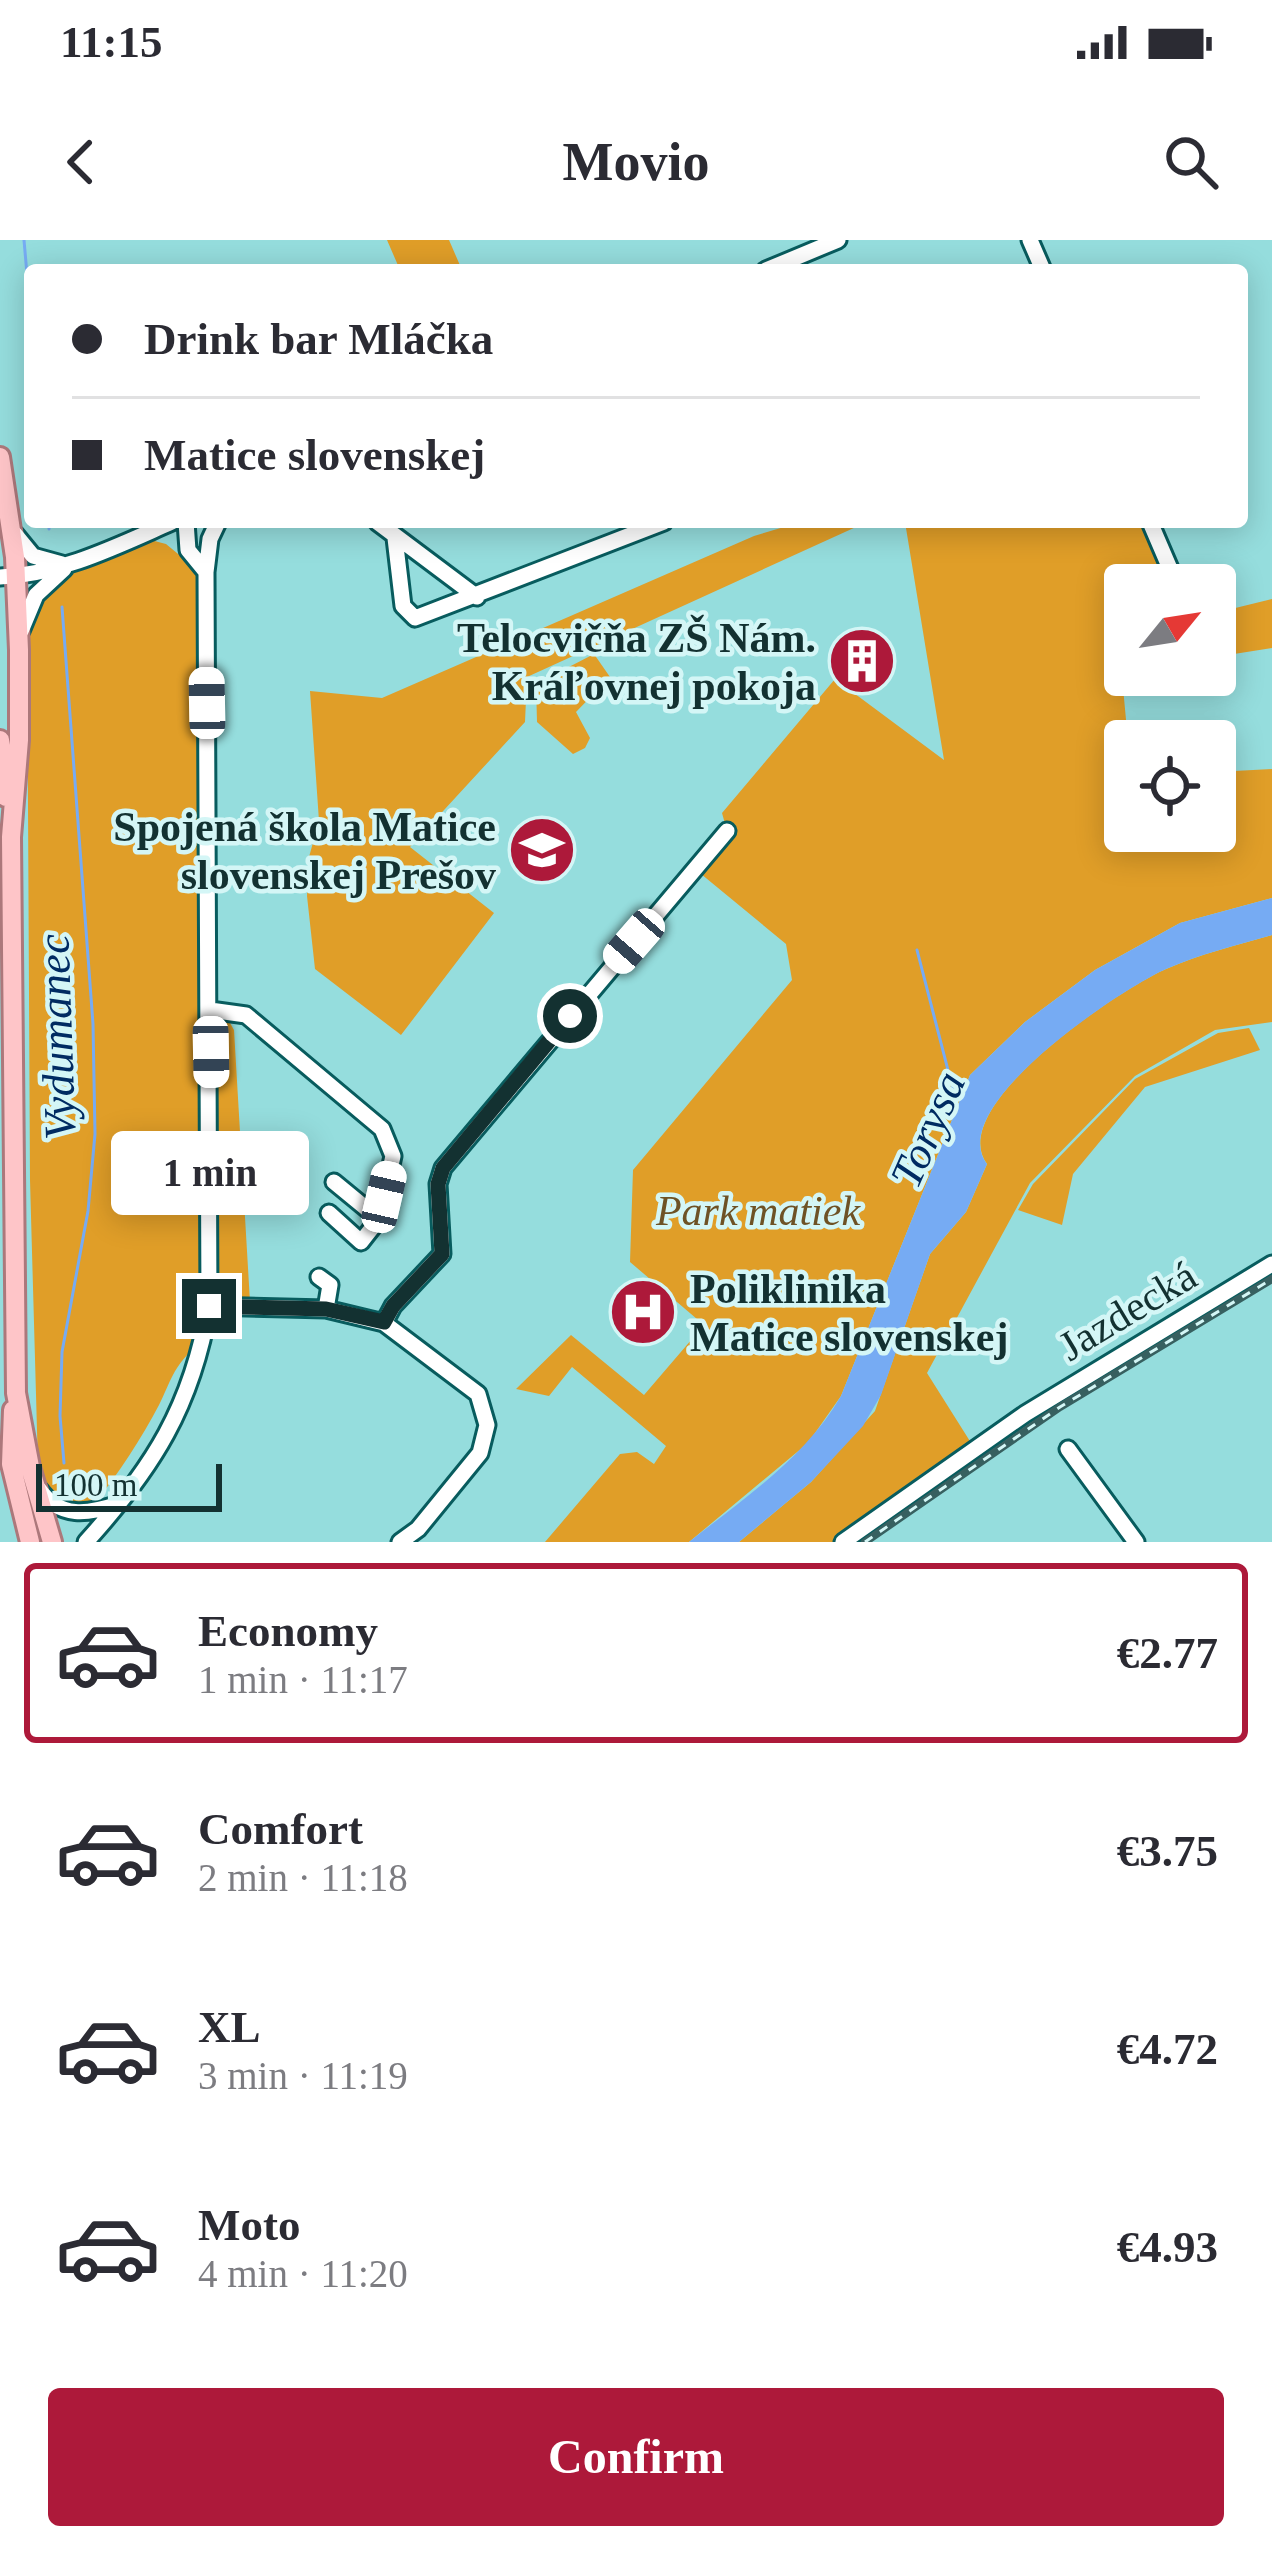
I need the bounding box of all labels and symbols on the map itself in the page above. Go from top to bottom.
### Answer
north arrow [1104,564,1236,696]
place label: Telocvičňa ZŠ Nám. Kráľovnej pokoja [457,614,816,709]
building icon: Telocvičňa ZŠ Nám. Kráľovnej pokoja [827,626,897,696]
car [188,667,226,739]
place label: Spojená škola Matice slovenskej Prešov [113,804,496,898]
school or university icon: Spojená škola Matice slovenskej Prešov [507,815,577,885]
car [597,902,671,980]
water label: Vydumanec [28,933,86,1141]
route start [543,989,597,1043]
car [192,1016,230,1088]
water label: Torysa [880,1064,975,1195]
callout: 1 min [110,1132,308,1216]
car [358,1158,410,1236]
park label: Park matiek [655,1188,861,1234]
street label: Jazdecká [1051,1252,1205,1370]
place label: Poliklinika Matice slovenskej [690,1266,1008,1360]
hospital icon: Poliklinika Matice slovenskej [608,1277,678,1347]
route end [182,1279,236,1333]
scale bar [36,1458,222,1511]

